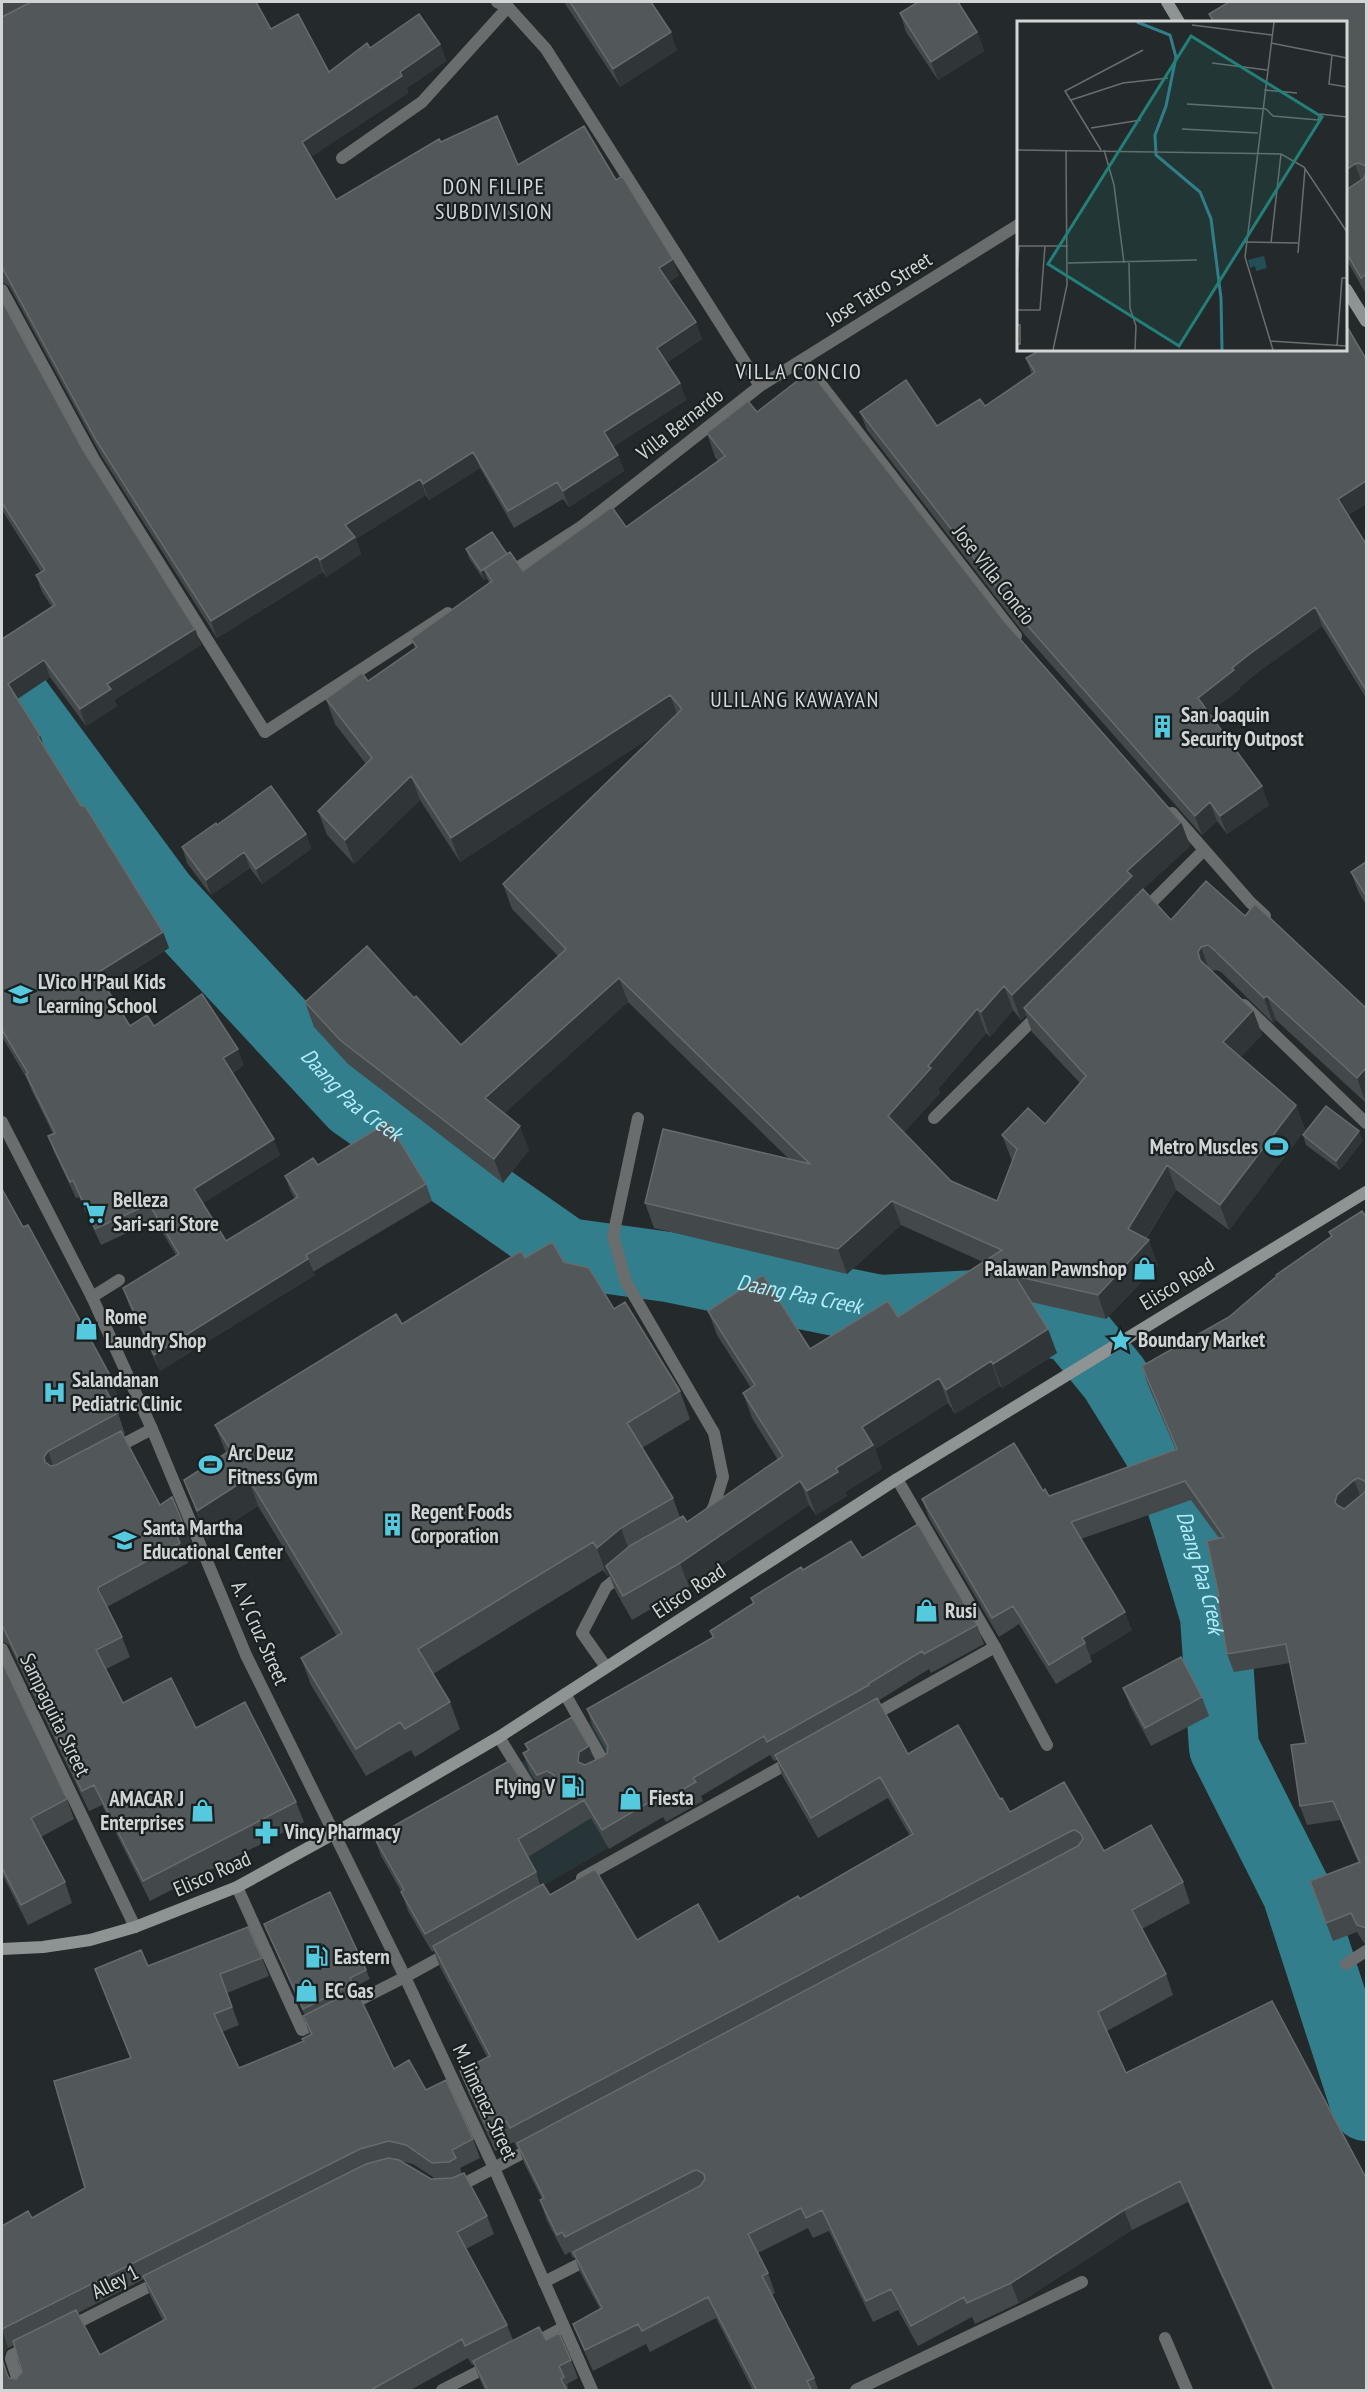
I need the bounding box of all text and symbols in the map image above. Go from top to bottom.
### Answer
inset map [1017,21,1347,351]
district label: DON FILIPE SUBDIVISION [435,172,553,225]
street label: Jose Tatco Street [820,245,937,332]
district label: VILLA CONCIO [735,357,862,385]
street label: Villa Bernardo [630,381,728,466]
street label: Jose Villa Concio [946,519,1042,630]
district label: ULILANG KAWAYAN [710,685,880,713]
place label: San Joaquin Security Outpost [1181,701,1304,752]
building icon: San Joaquin Security Outpost [1150,714,1176,740]
place label: LVico H'Paul Kids Learning School [38,968,166,1019]
school or university icon: LVico H'Paul Kids Learning School [7,981,33,1007]
water label: Daang Paa Creek [295,1042,410,1149]
place label: Metro Muscles [1150,1133,1258,1160]
sports icon: Metro Muscles [1263,1134,1289,1160]
place label: Belleza Sari-sari Store [113,1186,219,1237]
supermarket icon: Belleza Sari-sari Store [82,1199,108,1225]
street label: Elisco Road [1135,1251,1219,1316]
place label: Palawan Pawnshop [984,1255,1127,1282]
shop icon: Palawan Pawnshop [1132,1256,1158,1282]
water label: Daang Paa Creek [734,1267,867,1321]
place label: Rome Laundry Shop [105,1303,206,1354]
shop icon: Rome Laundry Shop [74,1316,100,1342]
place label: Boundary Market [1138,1326,1265,1353]
place icon: Boundary Market [1107,1327,1133,1353]
place label: Salandanan Pediatric Clinic [72,1366,183,1417]
hospital icon: Salandanan Pediatric Clinic [41,1379,67,1405]
place label: Arc Deuz Fitness Gym [227,1439,318,1490]
sports icon: Arc Deuz Fitness Gym [197,1452,223,1478]
place label: Regent Foods Corporation [411,1498,512,1549]
water label: Daang Paa Creek [1170,1508,1230,1637]
building icon: Regent Foods Corporation [380,1511,406,1537]
place label: Santa Martha Educational Center [143,1514,284,1565]
school or university icon: Santa Martha Educational Center [112,1527,138,1553]
street label: Elisco Road [647,1557,730,1624]
street label: A. V. Cruz Street [226,1577,295,1689]
place label: Rusi [945,1597,977,1624]
shop icon: Rusi [914,1598,940,1624]
street label: Sampaguita Street [14,1649,97,1781]
place label: Flying V [495,1773,555,1800]
fuel station icon: Flying V [560,1774,586,1800]
place label: Fiesta [649,1784,694,1811]
place label: AMACAR J Enterprises [100,1785,184,1836]
shop icon: Fiesta [618,1785,644,1811]
shop icon: AMACAR J Enterprises [189,1798,215,1824]
place label: Vincy Pharmacy [283,1818,401,1845]
pharmacy icon: Vincy Pharmacy [253,1819,279,1845]
street label: Elisco Road [169,1845,255,1903]
place label: Eastern [334,1943,390,1970]
fuel station icon: Eastern [303,1944,329,1970]
place label: EC Gas [325,1977,374,2004]
shop icon: EC Gas [294,1978,320,2004]
street label: M. Jimenez Street [447,2040,524,2164]
street label: Alley 1 [87,2258,143,2305]

